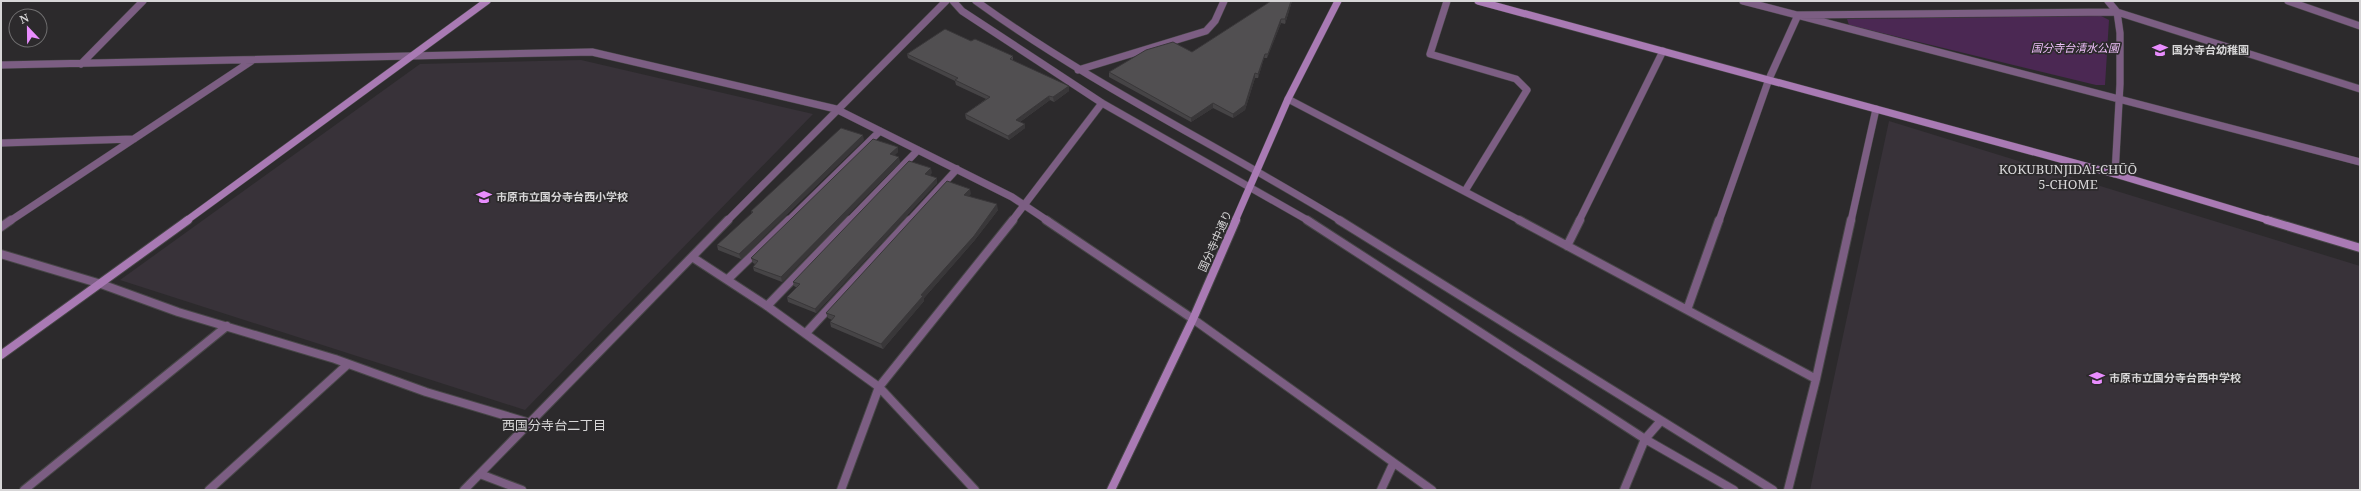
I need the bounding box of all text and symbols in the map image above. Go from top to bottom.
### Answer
north arrow [8,8,48,48]
text: N [17,10,31,27]
park label: 国分寺台清水公園 [2031,40,2121,55]
school or university icon: 国分寺台幼稚園 [2151,41,2169,59]
place label: 国分寺台幼稚園 [2172,42,2249,57]
district label: KOKUBUNJIDAI-CHŪŌ 5-CHOME [1999,160,2137,193]
school or university icon: 市原市立国分寺台西小学校 [475,188,493,206]
place label: 市原市立国分寺台西小学校 [496,189,628,204]
street label: 国分寺中通り [1194,208,1235,274]
school or university icon: 市原市立国分寺台西中学校 [2088,369,2106,387]
place label: 市原市立国分寺台西中学校 [2109,370,2241,385]
district label: 西国分寺台二丁目 [502,416,606,434]

